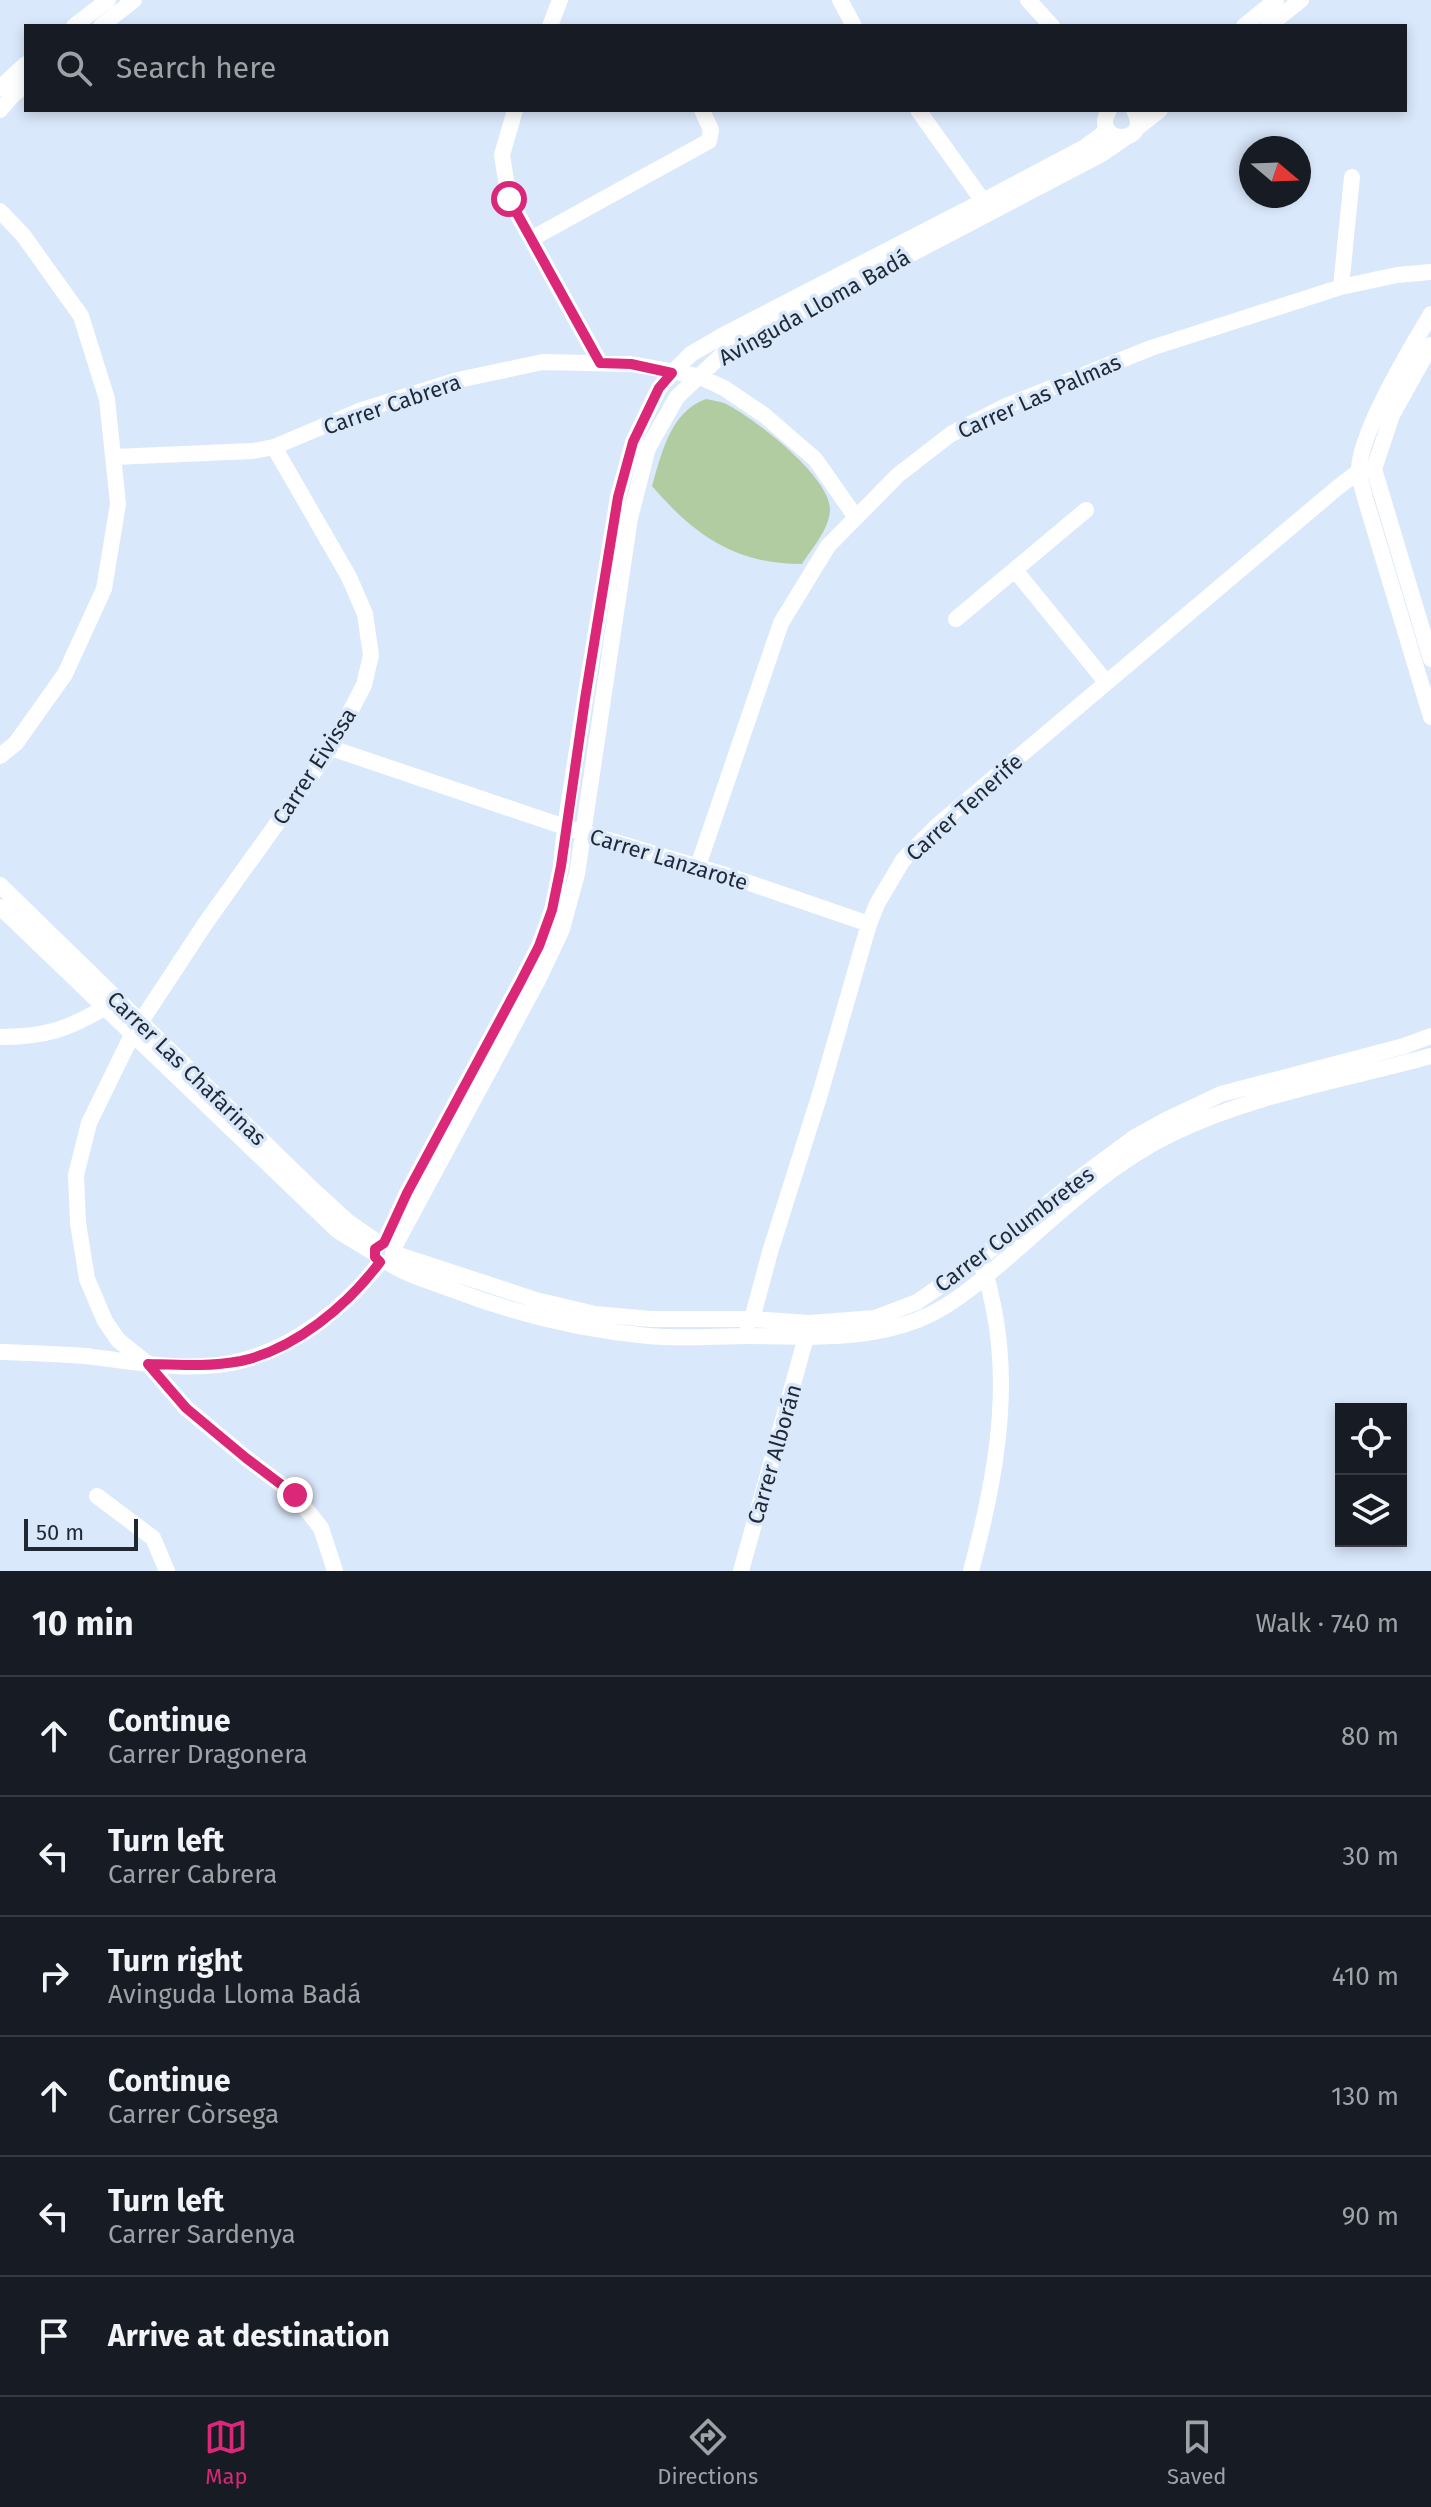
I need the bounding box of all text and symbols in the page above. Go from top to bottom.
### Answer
search box [24,24,1407,112]
icon: search [52,46,96,90]
text: Search here [116,50,276,86]
north arrow [1239,136,1311,208]
route start [491,181,527,217]
street label: Avinguda Lloma Badá [714,244,915,371]
street label: Carrer Las Palmas [953,348,1125,445]
street label: Carrer Cabrera [320,368,464,441]
street label: Carrer Eivissa [267,703,362,830]
street label: Carrer Tenerife [900,748,1028,867]
street label: Carrer Lanzarote [587,823,751,896]
street label: Carrer Las Chafarinas [101,985,272,1151]
street label: Carrer Columbretes [929,1161,1099,1298]
street label: Carrer Alborán [742,1381,807,1527]
map controls [1335,1403,1407,1547]
button: locate [1335,1403,1407,1475]
button: layers [1335,1475,1407,1547]
route end [277,1477,313,1513]
scale bar [24,1515,138,1551]
text: 50 m [36,1519,84,1546]
text: 10 min [32,1603,134,1644]
text: Walk · 740 m [1255,1608,1399,1639]
text: Continue [108,1703,231,1739]
icon: ahead [32,1714,76,1758]
text: 80 m [1341,1721,1399,1752]
text: Carrer Dragonera [108,1739,308,1770]
text: Turn left [108,1823,224,1859]
icon: left [32,1834,76,1878]
text: 30 m [1342,1841,1399,1872]
text: Carrer Cabrera [108,1859,277,1890]
text: Turn right [108,1943,243,1979]
icon: right [32,1954,76,1998]
text: 410 m [1332,1961,1399,1992]
text: Avinguda Lloma Badá [108,1979,362,2010]
text: Continue [108,2063,231,2099]
icon: ahead [32,2074,76,2118]
text: 130 m [1331,2081,1399,2112]
text: Carrer Còrsega [108,2099,279,2130]
text: Turn left [108,2183,224,2219]
icon: left [32,2194,76,2238]
text: 90 m [1342,2201,1399,2232]
text: Carrer Sardenya [108,2219,296,2250]
icon: arrive [32,2314,76,2358]
text: Arrive at destination [108,2318,390,2354]
tab: Map [204,2415,248,2490]
tab: Directions [657,2415,758,2490]
tab: Saved [1167,2415,1227,2490]

